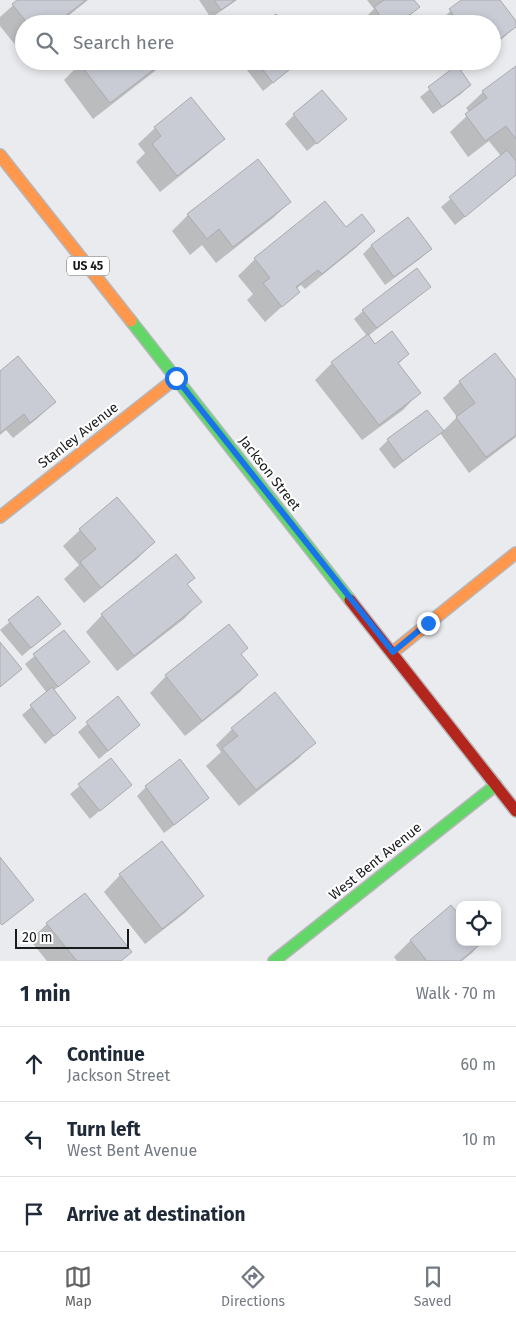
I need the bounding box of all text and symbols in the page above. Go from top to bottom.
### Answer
search box [15,15,501,70]
icon: search [33,29,61,57]
text: Search here [73,31,174,54]
road number: US 45 [67,256,109,276]
route start [165,367,188,390]
street label: Stanley Avenue [35,399,122,472]
street label: Jackson Street [235,432,305,515]
route end [417,612,440,635]
street label: West Bent Avenue [326,819,425,904]
map controls [456,901,501,946]
button: locate [456,901,501,946]
scale bar [15,926,129,949]
text: 20 m [22,929,52,946]
text: 1 min [20,981,71,1007]
text: Walk · 70 m [416,984,496,1003]
text: Continue [67,1043,145,1066]
icon: ahead [20,1050,48,1078]
text: 60 m [461,1055,496,1074]
text: Jackson Street [67,1066,170,1085]
text: Turn left [67,1118,141,1141]
icon: left [20,1125,48,1153]
text: 10 m [462,1130,496,1149]
text: West Bent Avenue [67,1141,197,1160]
icon: arrive [20,1200,48,1228]
text: Arrive at destination [67,1203,246,1226]
tab: Map [64,1263,92,1310]
tab: Directions [221,1263,285,1310]
tab: Saved [414,1263,452,1310]

